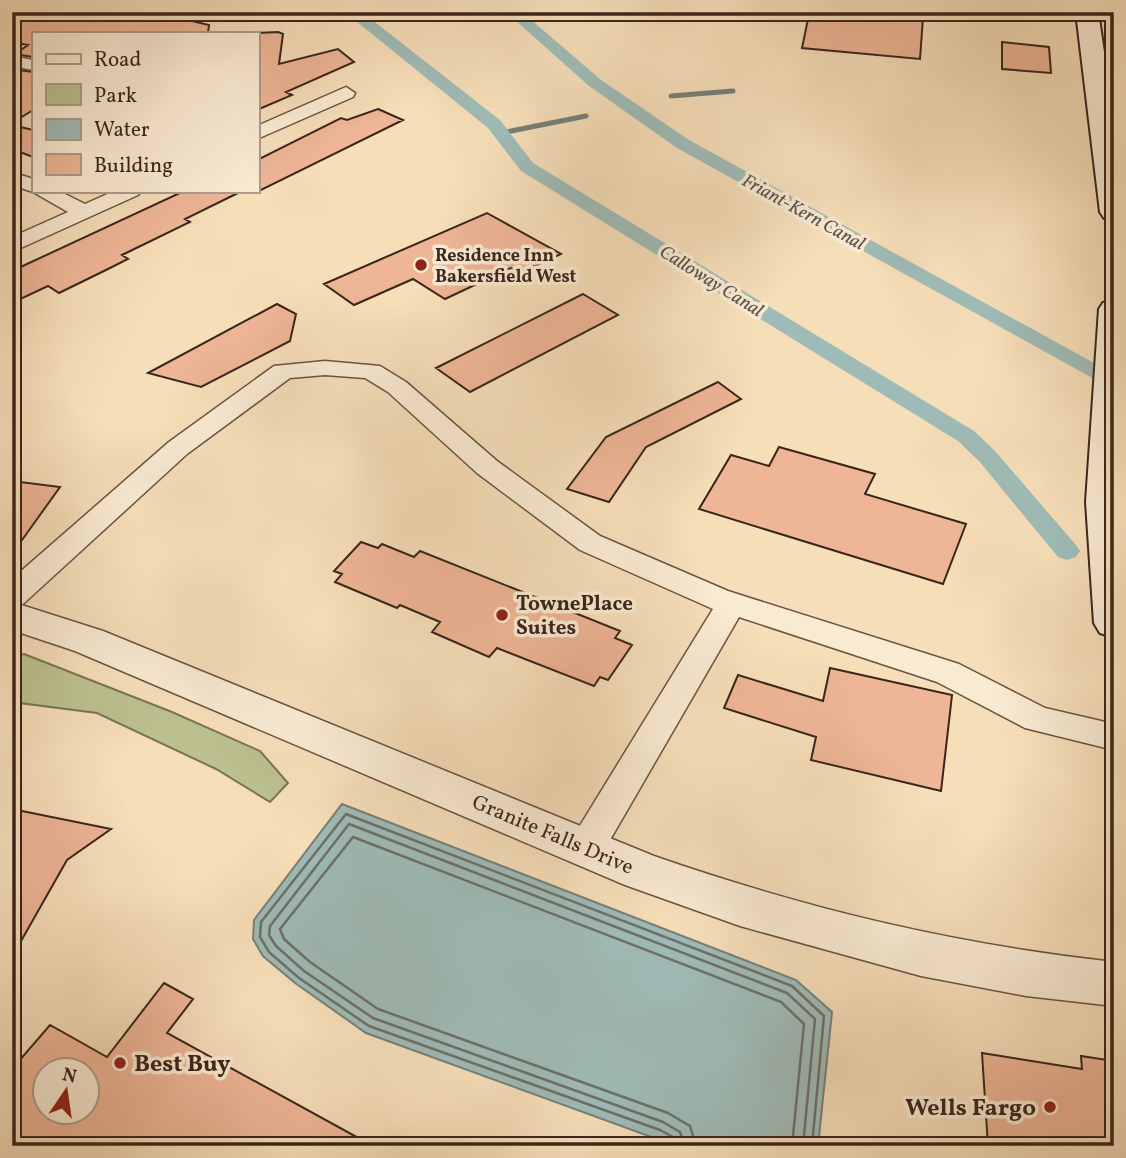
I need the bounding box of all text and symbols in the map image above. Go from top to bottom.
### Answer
legend [32,32,259,192]
text: Road [94,46,141,75]
text: Park [94,82,137,111]
text: Water [94,116,150,145]
text: Building [94,152,173,181]
water label: Friant-Kern Canal [737,168,869,257]
water label: Calloway Canal [654,239,768,324]
place label: Residence Inn Bakersfield West [435,244,577,290]
marker: Residence Inn Bakersfield West [413,257,429,273]
place label: TownePlace Suites [516,590,633,643]
marker: TownePlace Suites [494,607,510,623]
street label: Granite Falls Drive [467,788,638,883]
place label: Best Buy [134,1048,231,1082]
marker: Best Buy [112,1055,128,1071]
north arrow [32,1056,102,1126]
text: N [60,1062,79,1091]
place label: Wells Fargo [905,1092,1036,1126]
marker: Wells Fargo [1042,1099,1058,1115]

